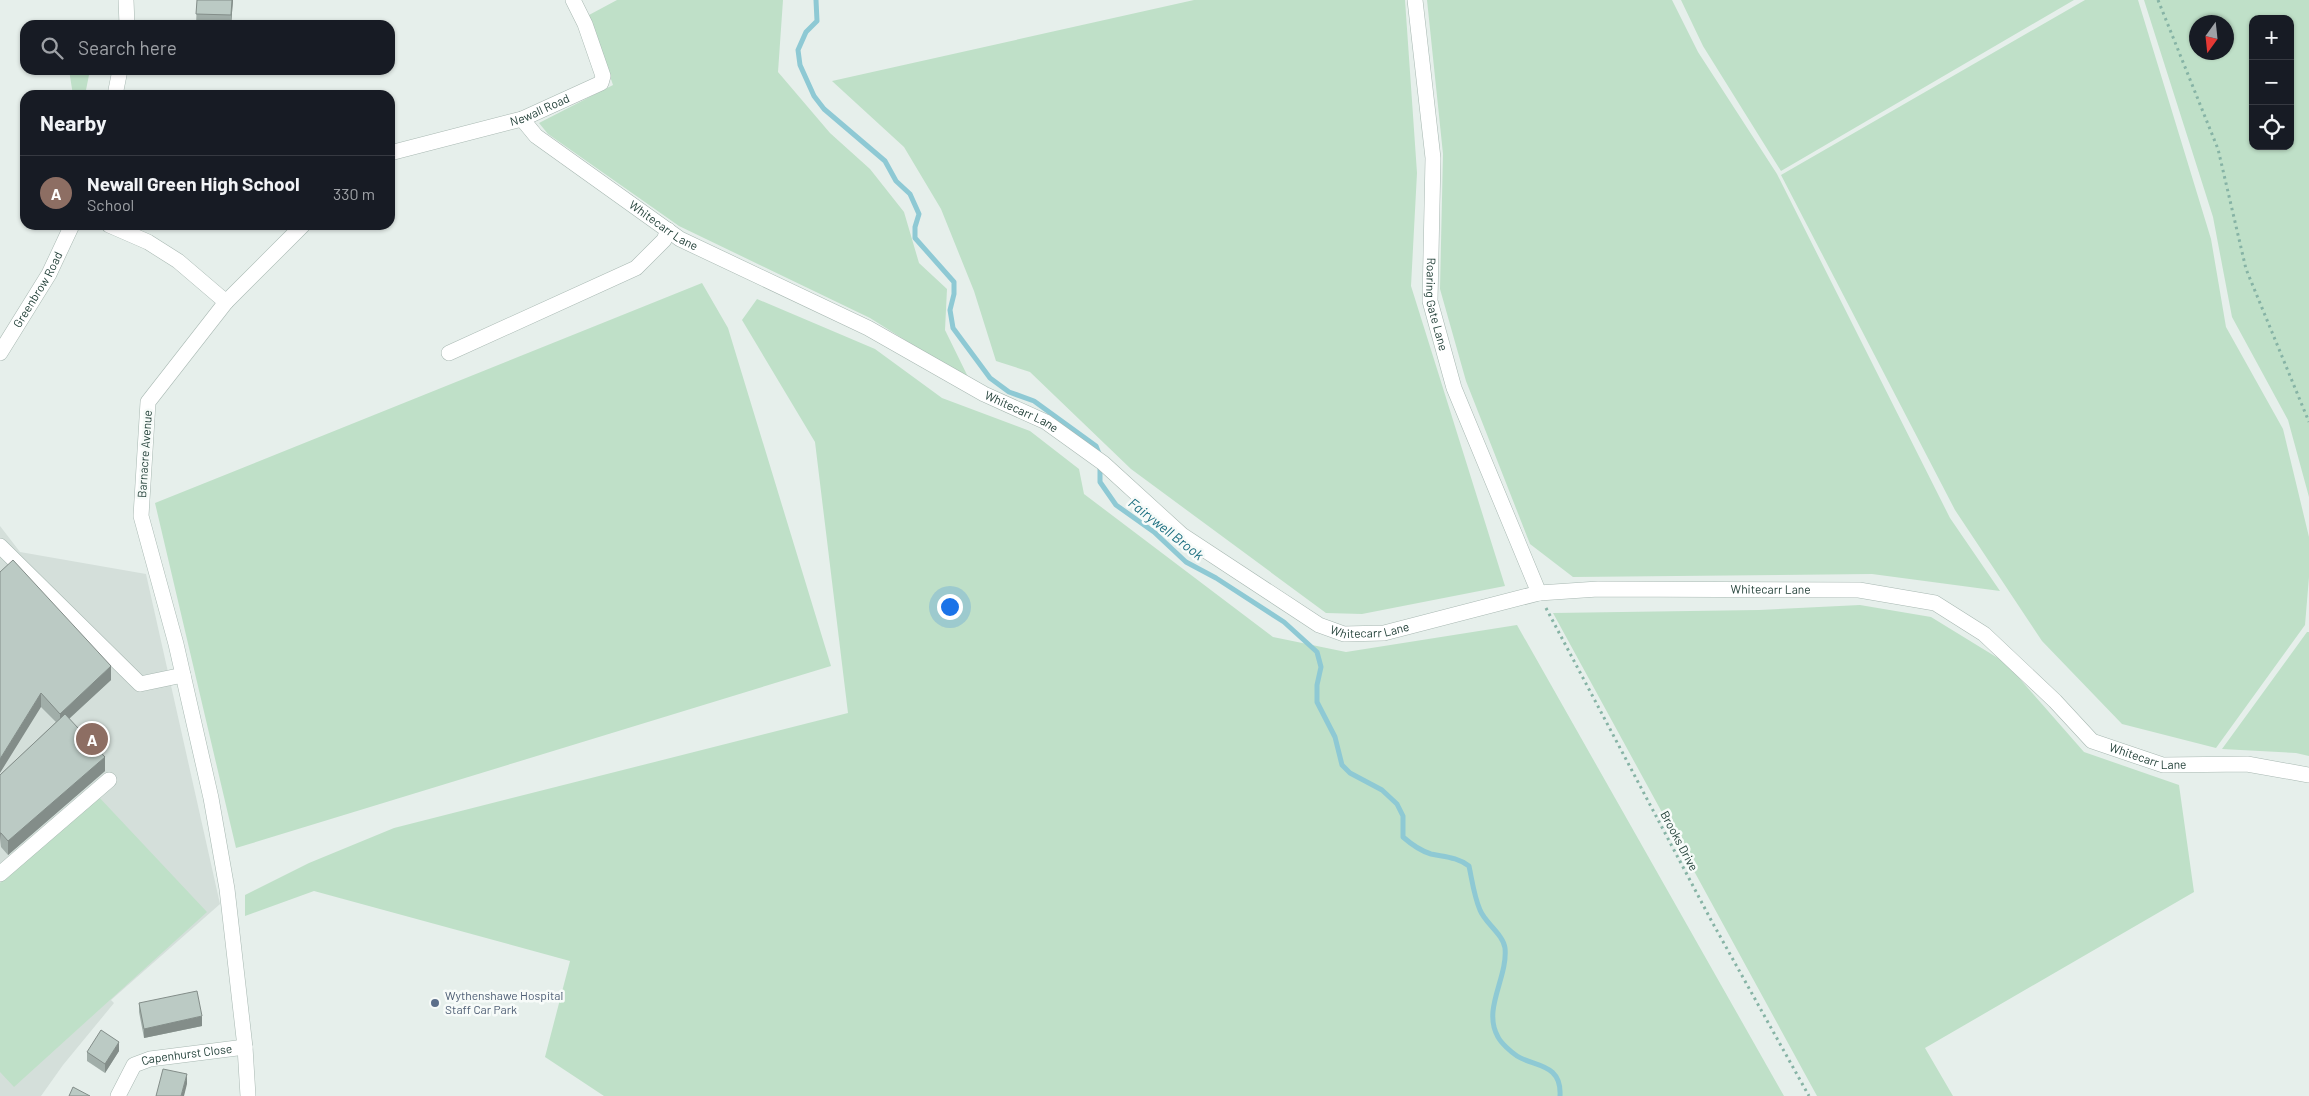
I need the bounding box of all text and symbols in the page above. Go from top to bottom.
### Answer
north arrow [2189,15,2234,60]
map controls [2249,15,2294,150]
button: + [2249,15,2294,60]
search box [20,20,395,75]
icon: search [38,34,66,62]
text: Search here [78,36,177,59]
button: − [2249,60,2294,105]
street label: Newall Road [508,90,571,128]
button: locate [2249,105,2294,150]
text: Nearby [40,110,106,135]
text: Newall Green High School [87,172,300,195]
text: A [51,184,61,203]
text: 330 m [333,184,375,203]
text: School [87,195,134,214]
street label: Whitecarr Lane [627,197,701,253]
street label: Greenbrow Road [10,249,65,330]
street label: Roaring Gate Lane [1424,257,1451,352]
street label: Whitecarr Lane [983,387,1062,435]
street label: Barnacre Avenue [134,410,154,498]
water label: Fairywell Brook [1125,494,1207,563]
street label: Whitecarr Lane [1731,582,1811,596]
your location [937,594,963,620]
street label: Whitecarr Lane [1329,619,1411,641]
pin: A [76,720,108,758]
street label: Whitecarr Lane [2108,739,2187,771]
street label: Brooks Drive [1658,808,1702,873]
place label: Wythenshawe Hospital Staff Car Park [445,988,563,1016]
marker: Wythenshawe Hospital Staff Car Park [429,997,441,1009]
street label: Capenhurst Close [139,1041,233,1068]

